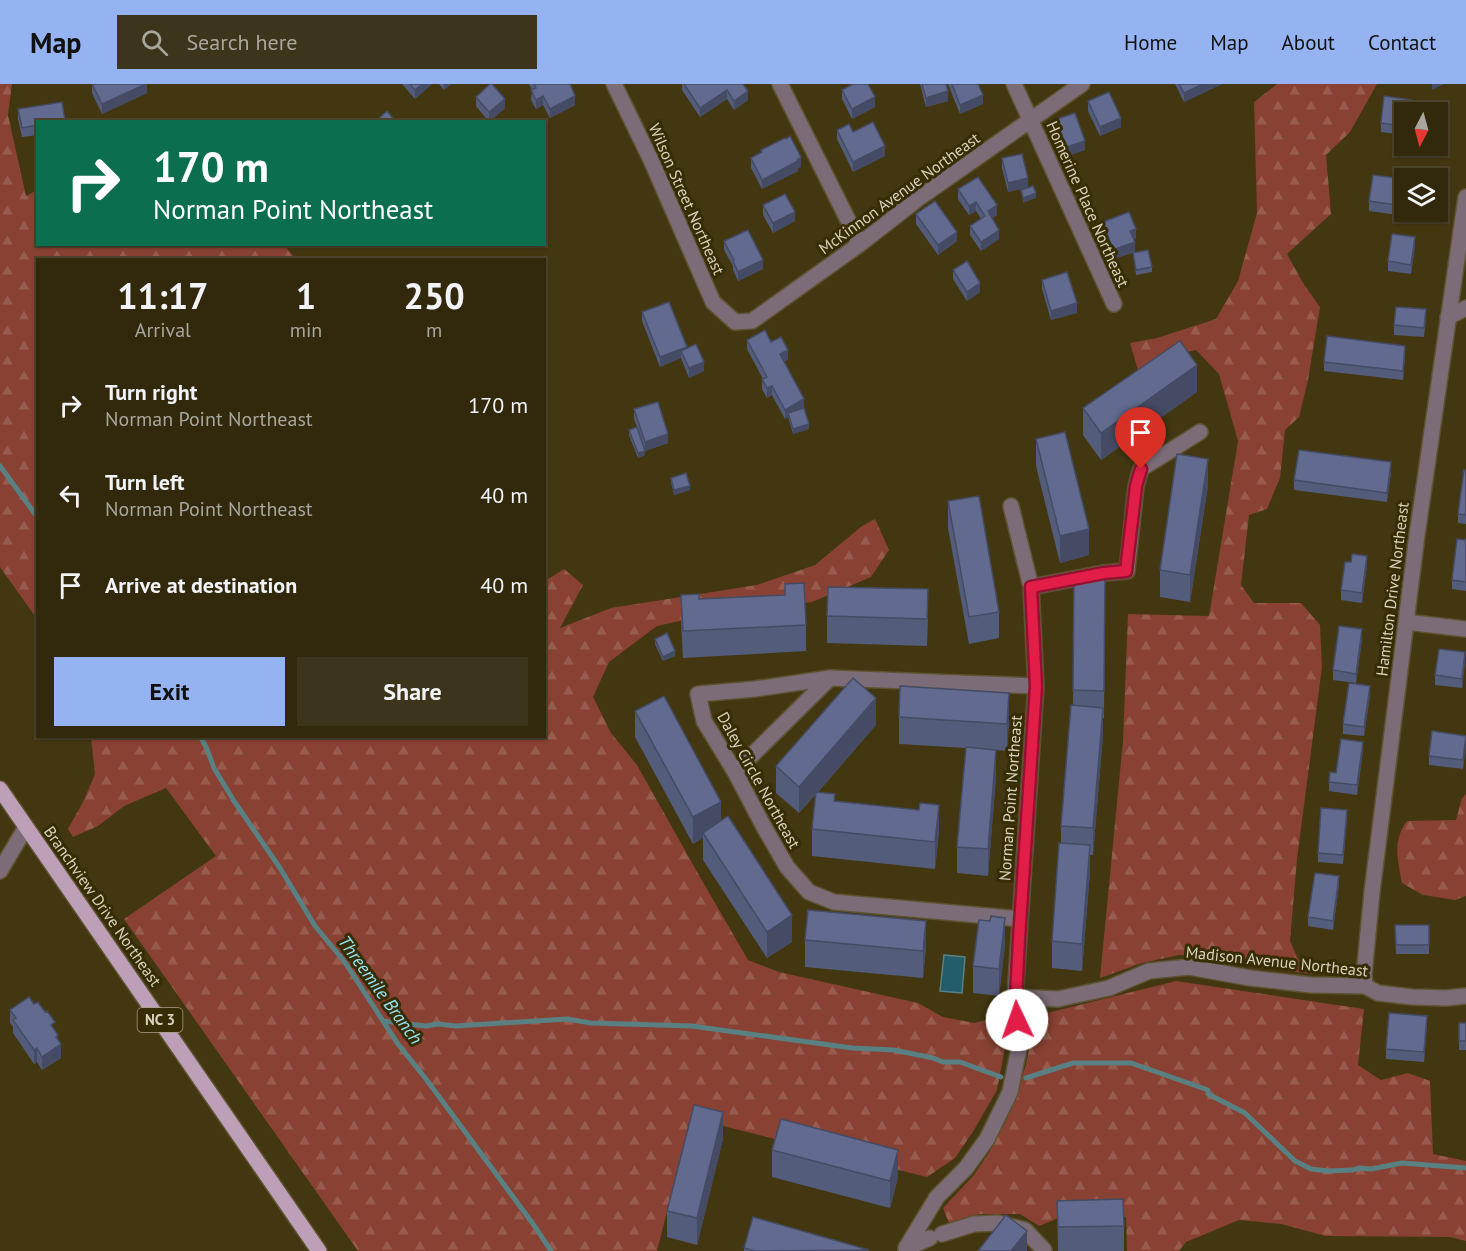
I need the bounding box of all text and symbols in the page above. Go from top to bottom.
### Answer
search box [117,15,537,69]
text: Map [30,24,81,61]
icon: search [138,26,171,59]
text: Search here [186,28,297,56]
text: Home [1124,29,1177,56]
text: Map [1210,29,1249,56]
text: About [1282,29,1335,56]
text: Contact [1368,29,1436,56]
north arrow [1394,102,1448,156]
map controls [1394,102,1448,222]
street label: Homerine Place Northeast [1042,118,1134,291]
street label: Wilson Street Northeast [645,120,730,278]
street label: McKinnon Avenue Northeast [814,127,984,258]
text: 170 m [153,139,269,194]
icon: right [54,144,132,222]
button: layers [1394,168,1448,222]
text: Norman Point Northeast [153,192,433,226]
text: 11:17 [117,272,209,319]
text: 1 [296,272,316,319]
text: 250 [404,272,465,319]
text: Arrival [135,317,191,343]
text: min [290,317,322,343]
text: m [426,317,442,343]
text: Turn right [105,378,197,406]
icon: right [54,389,87,422]
text: 170 m [468,391,528,419]
text: Norman Point Northeast [105,406,313,432]
pin [1115,407,1166,469]
icon: arrive [1124,416,1157,449]
text: Turn left [105,468,185,496]
icon: left [54,479,87,512]
text: 40 m [480,481,528,509]
text: Norman Point Northeast [105,496,313,522]
street label: Hamilton Drive Northeast [1371,500,1413,677]
icon: arrive [54,569,87,602]
text: Arrive at destination [105,571,297,599]
text: 40 m [480,571,528,599]
button: Exit [54,657,285,726]
button: Share [297,657,528,726]
street label: Daley Circle Northeast [713,708,805,852]
street label: Norman Point Northeast [994,714,1026,882]
street label: Branchview Drive Northeast [40,822,166,990]
water label: Threemile Branch [333,931,428,1049]
street label: Madison Avenue Northeast [1185,941,1370,981]
position arrow [985,988,1049,1052]
road number: NC 3 [138,1008,182,1032]

